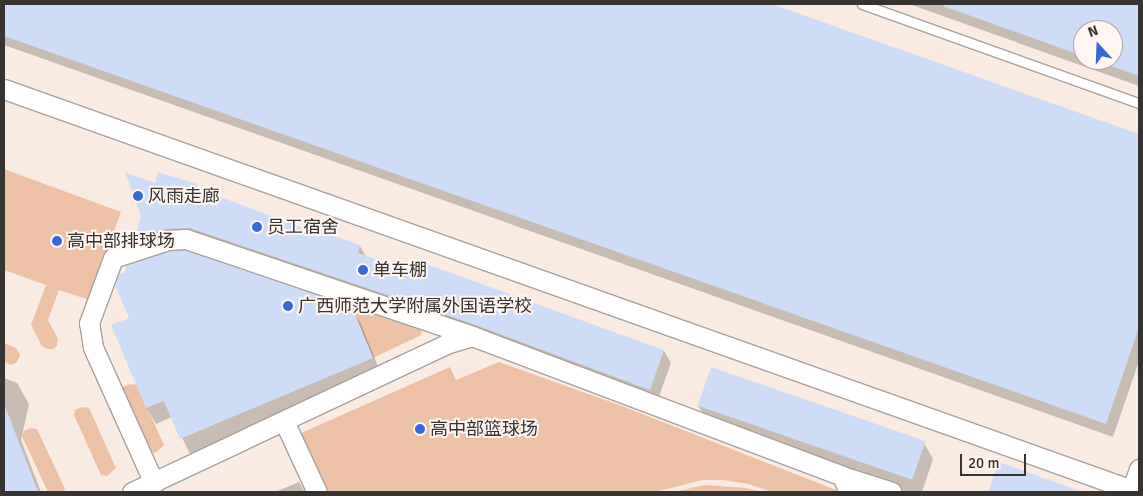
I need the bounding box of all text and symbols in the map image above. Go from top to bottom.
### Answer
north arrow [1073,20,1123,70]
text: N [1086,22,1101,41]
place label: 风雨走廊 [148,185,220,207]
marker: 风雨走廊 [132,190,144,202]
place label: 员工宿舍 [267,216,339,238]
marker: 员工宿舍 [251,221,263,233]
place label: 高中部排球场 [67,230,175,252]
marker: 高中部排球场 [51,235,63,247]
place label: 单车棚 [373,259,427,281]
marker: 单车棚 [357,264,369,276]
place label: 广西师范大学附属外国语学校 [298,295,532,317]
marker: 广西师范大学附属外国语学校 [282,300,294,312]
place label: 高中部篮球场 [430,418,538,440]
marker: 高中部篮球场 [414,423,426,435]
scale bar [963,444,1029,476]
text: 20 m [968,454,999,472]

